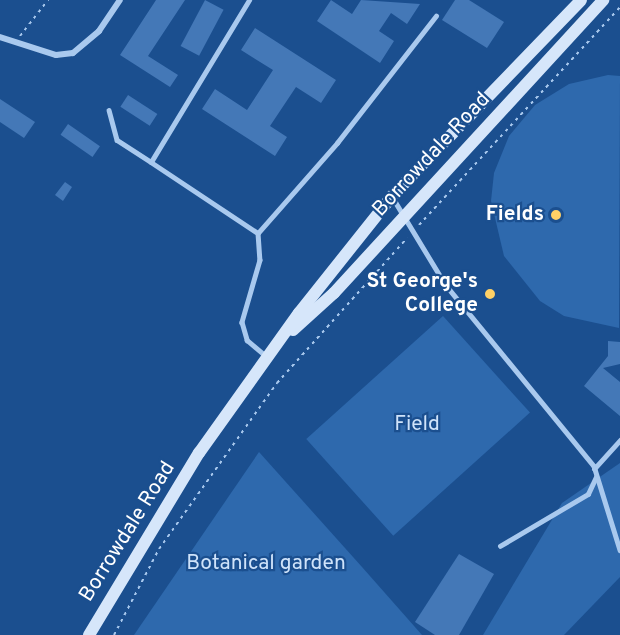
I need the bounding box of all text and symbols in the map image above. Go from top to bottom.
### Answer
street label: Borrowdale Road [368,88,496,222]
place label: Fields [486,202,544,228]
marker: Fields [549,208,563,222]
place label: St George's College [366,269,478,319]
marker: St George's College [483,287,497,301]
park label: Field [394,412,440,438]
street label: Borrowdale Road [75,457,181,607]
park label: Botanical garden [186,551,346,577]

